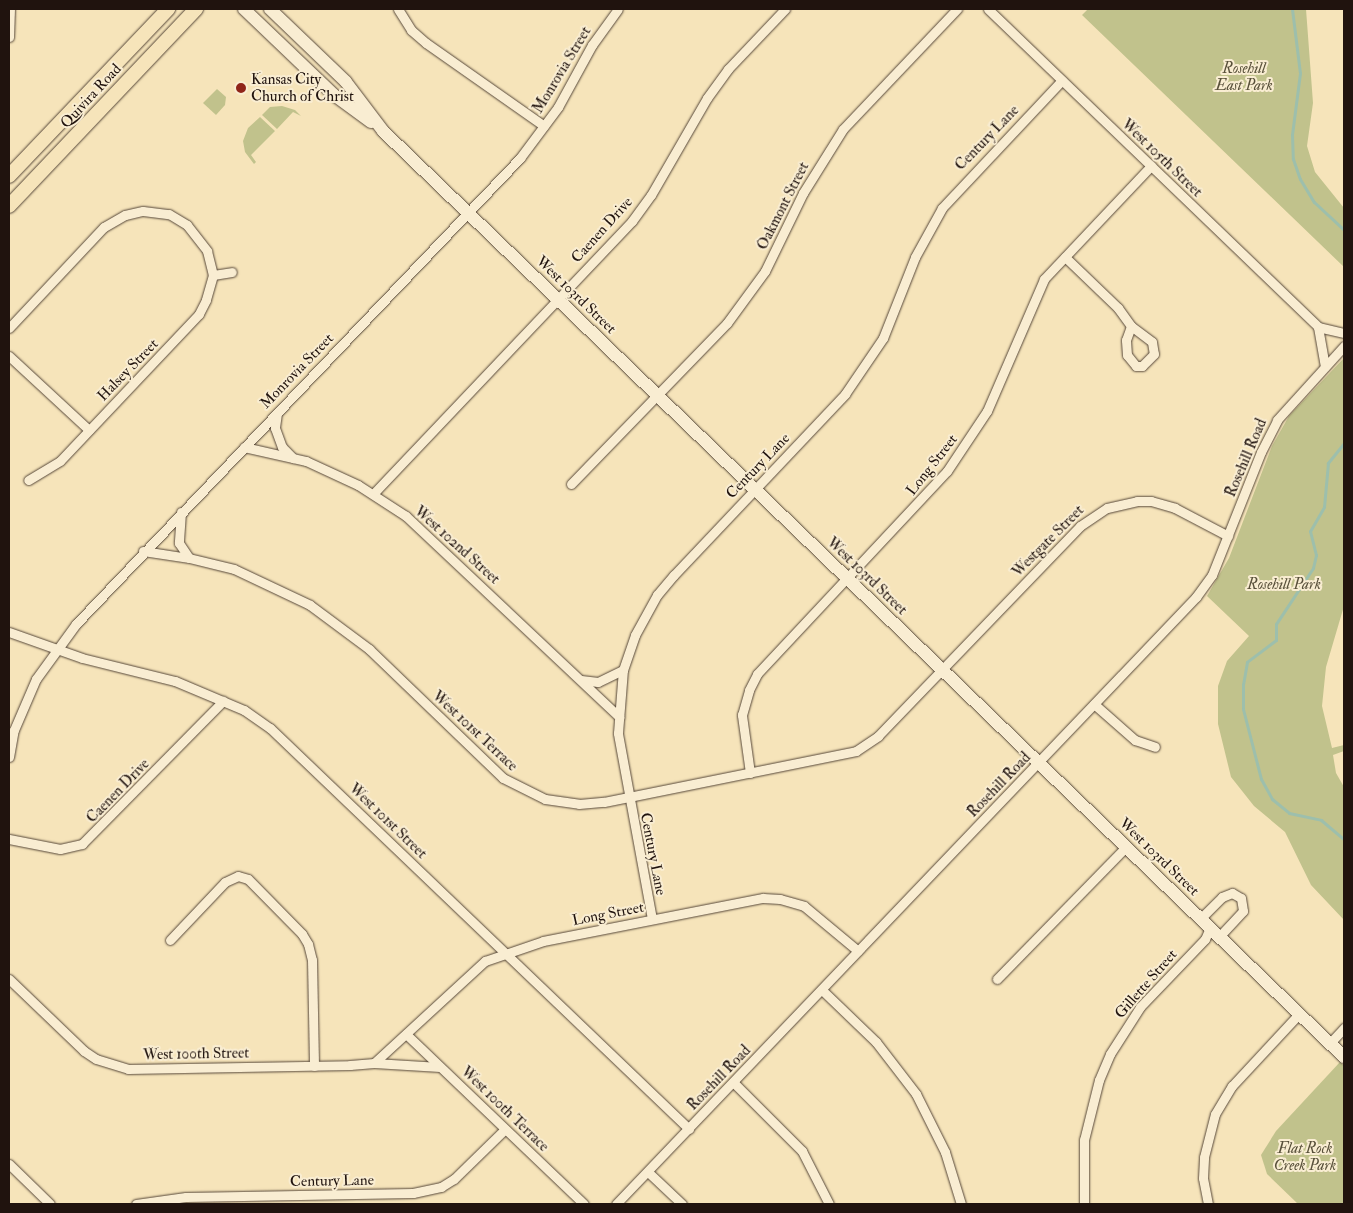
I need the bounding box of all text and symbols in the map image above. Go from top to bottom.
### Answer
street label: Monrovia Street [529,23,595,117]
park label: Rosehill East Park [1215,59,1273,94]
street label: Quivira Road [57,60,125,132]
place label: Kansas City Church of Christ [251,70,354,105]
marker: Kansas City Church of Christ [235,82,247,94]
street label: Century Lane [951,102,1023,174]
street label: West 105th Street [1118,115,1206,201]
street label: Oakmont Street [753,159,813,253]
street label: Caenen Drive [568,193,636,267]
street label: West 103rd Street [532,252,620,338]
street label: Monrovia Street [257,330,337,412]
street label: Halsey Street [94,335,162,405]
street label: Rosehill Road [1221,416,1271,500]
street label: Century Lane [722,430,794,502]
street label: Long Street [903,431,961,499]
street label: Westgate Street [1008,501,1088,581]
street label: West 102nd Street [411,502,503,588]
street label: West 103rd Street [823,533,911,619]
park label: Rosehill Park [1247,576,1321,594]
street label: West 101st Terrace [429,687,521,775]
street label: Rosehill Road [964,749,1034,821]
street label: Caenen Drive [83,755,153,827]
street label: West 101st Street [345,779,431,863]
street label: Century Lane [636,811,670,897]
street label: West 103rd Street [1115,814,1203,900]
street label: Long Street [571,898,645,930]
street label: Gillette Street [1111,946,1181,1022]
street label: Rosehill Road [684,1042,754,1114]
street label: West 100th Street [143,1044,249,1064]
street label: West 100th Terrace [457,1063,553,1155]
park label: Flat Rock Creek Park [1274,1139,1336,1174]
street label: Century Lane [290,1171,374,1191]

